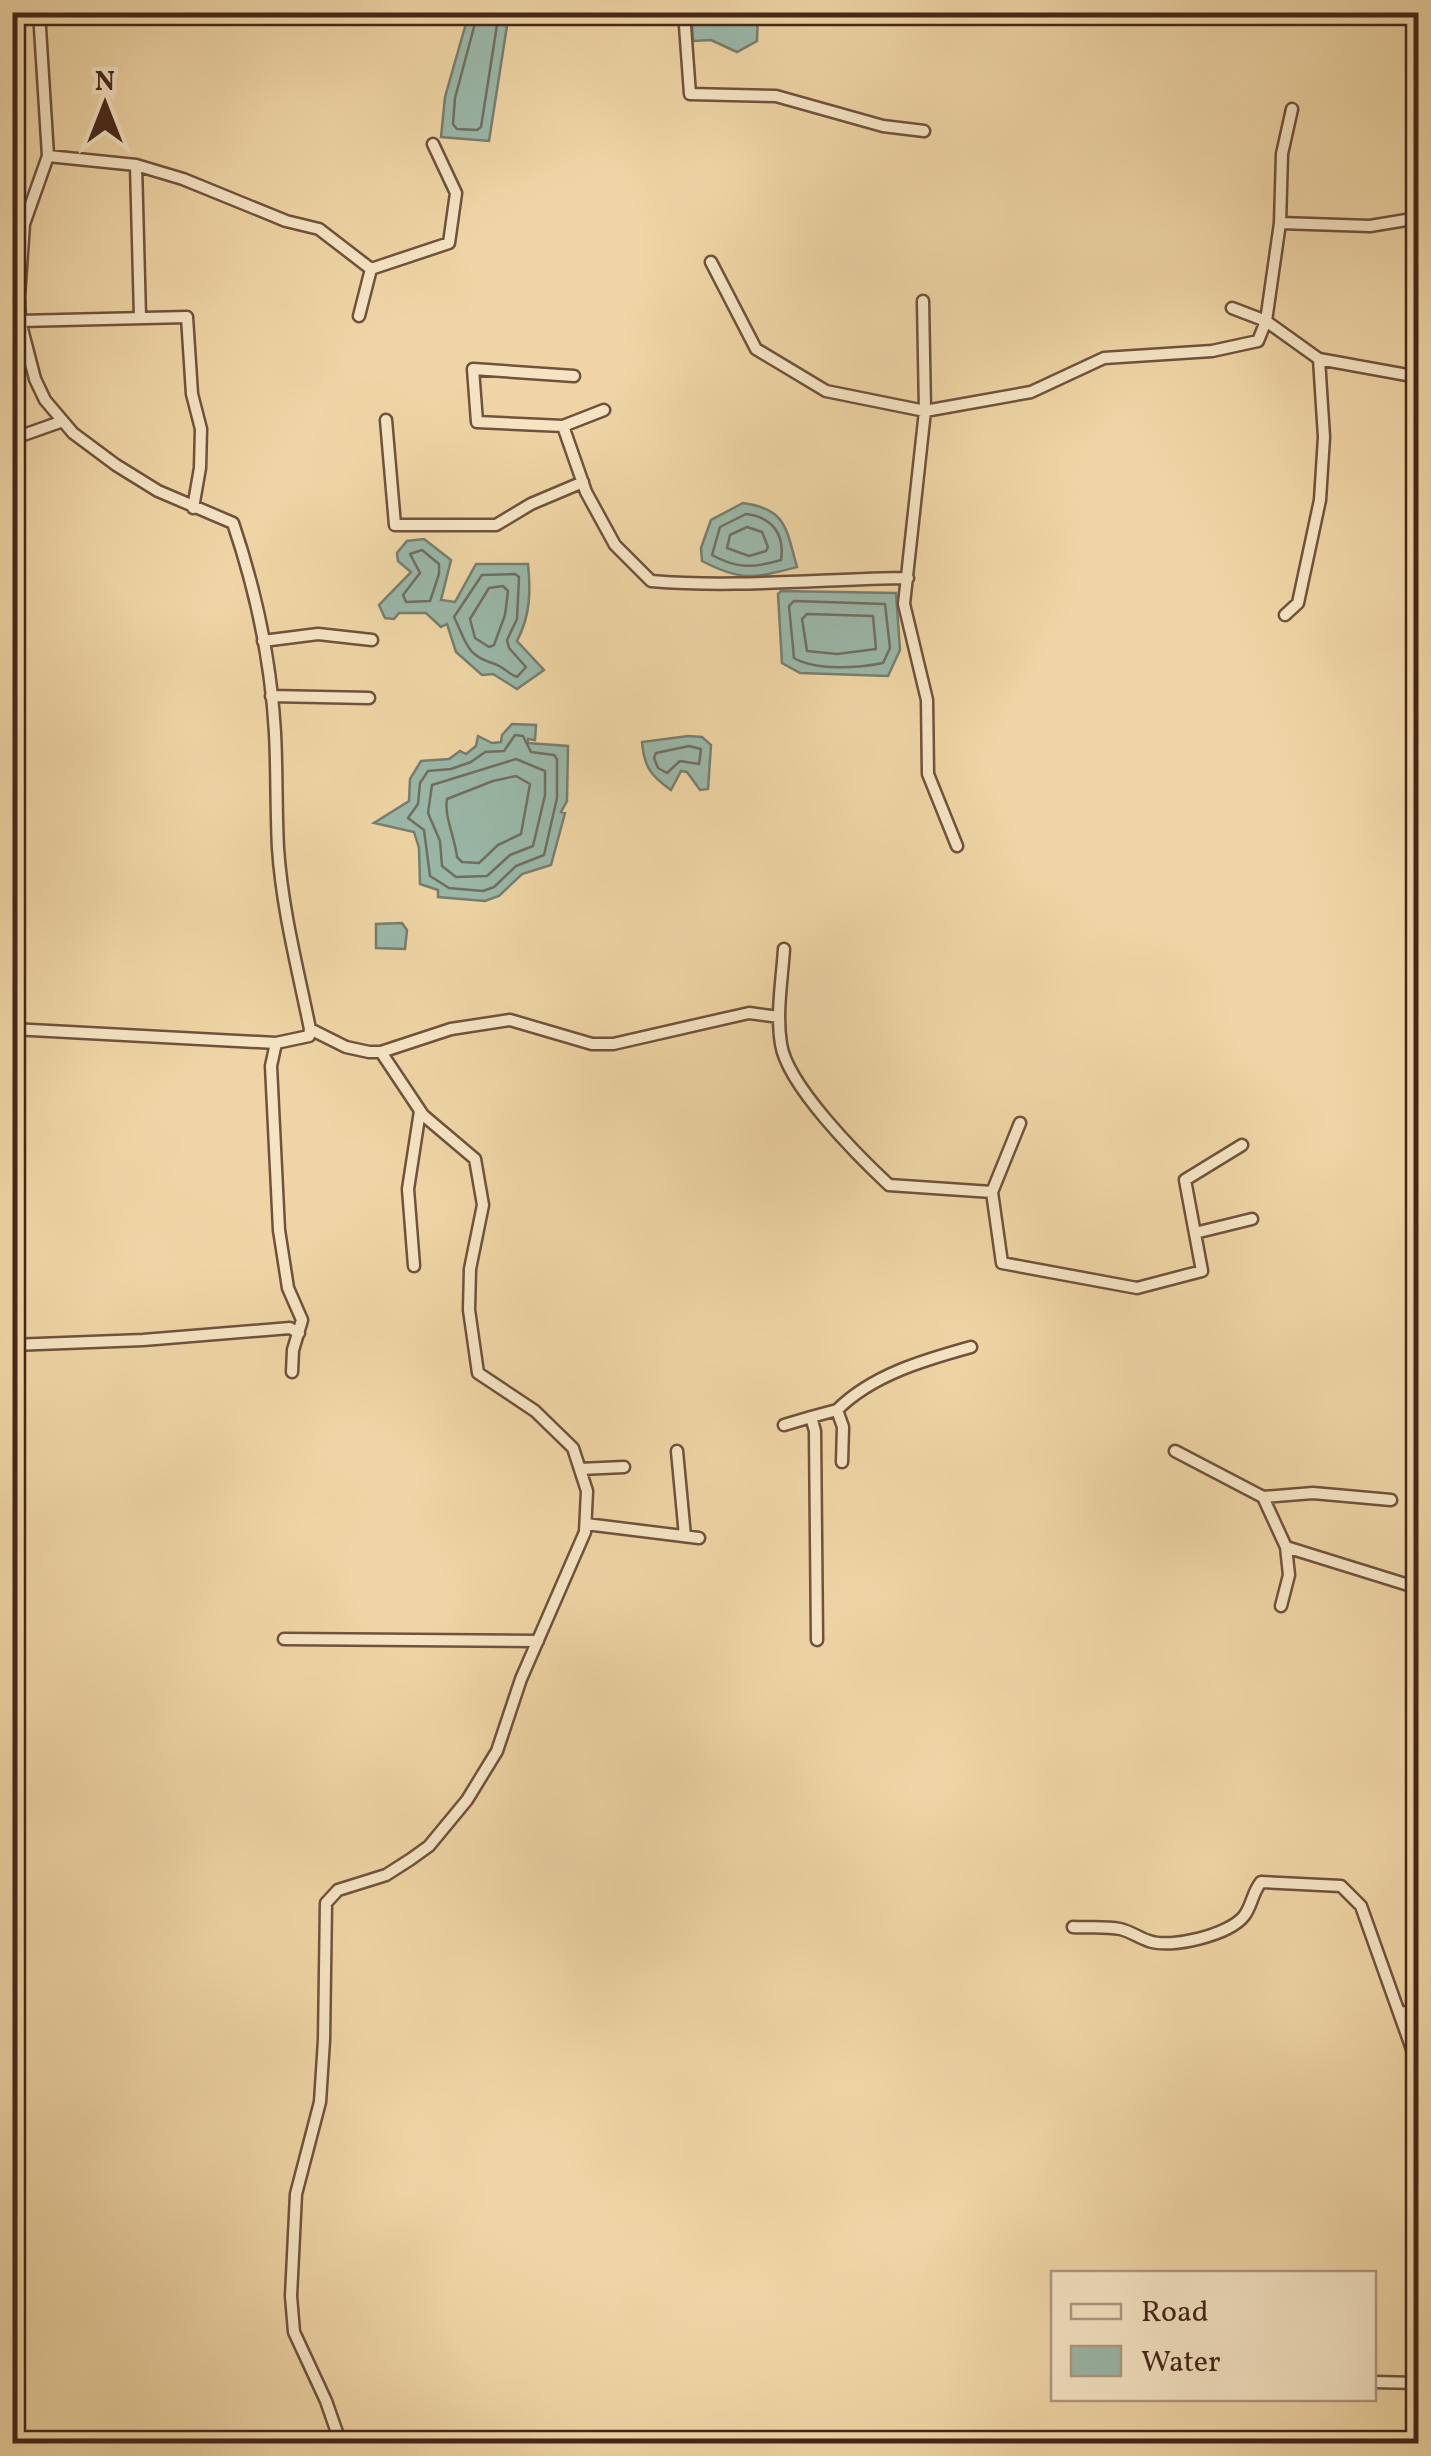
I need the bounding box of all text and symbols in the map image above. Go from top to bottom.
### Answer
north arrow [55,55,155,155]
text: N [95,63,115,102]
legend [1051,2271,1376,2401]
text: Road [1141,2292,1209,2334]
text: Water [1141,2342,1221,2384]

